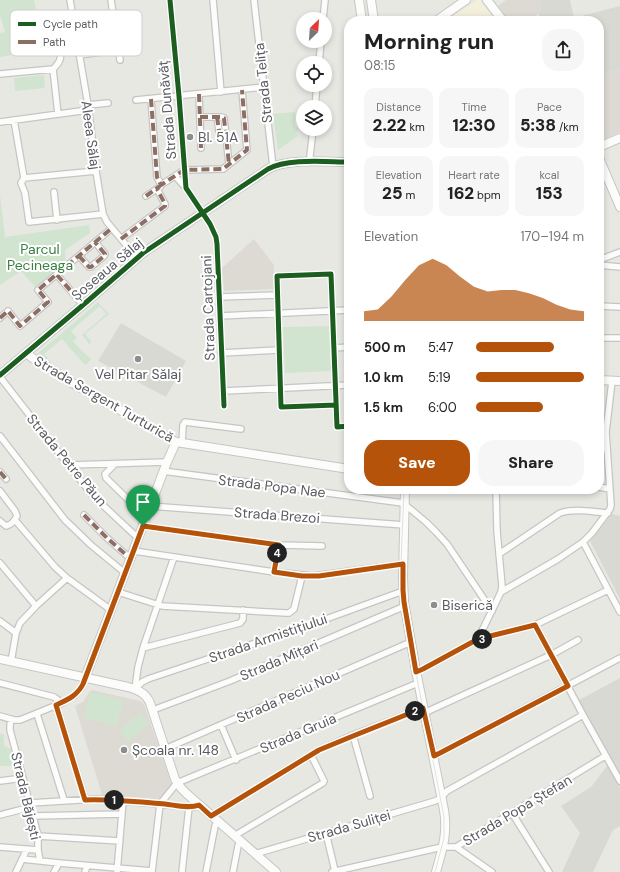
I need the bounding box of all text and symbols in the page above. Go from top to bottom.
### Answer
legend [10,10,142,56]
north arrow [296,12,332,48]
map controls [296,12,332,136]
text: Cycle path [43,17,98,31]
text: Morning run [364,27,494,56]
button: share [542,29,584,71]
text: Path [43,35,66,49]
street label: Strada Telița [250,42,276,124]
button: locate [296,56,332,92]
text: 08:15 [364,57,395,74]
street label: Strada Dunăvăț [154,60,180,160]
street label: Aleea Sălaj [77,99,105,171]
button: layers [296,100,332,136]
text: Distance [376,100,421,114]
text: Time [462,100,486,114]
text: Pace [537,100,562,114]
text: 2.22 [373,114,406,136]
text: 12:30 [453,114,495,136]
text: 5:38 [520,114,556,136]
text: km [406,120,425,134]
text: /km [556,120,579,134]
place label: Bl. 51A [198,128,238,146]
marker: Bl. 51A [185,132,195,142]
text: Elevation [376,168,422,182]
text: Heart rate [448,168,500,182]
text: kcal [539,168,559,182]
text: 25 [382,182,403,204]
text: 162 [447,182,474,204]
text: 153 [536,182,563,204]
text: m [403,188,415,202]
text: bpm [474,188,501,202]
text: Elevation [364,228,418,245]
text: 170–194 m [520,228,584,245]
street label: Șoseaua Sălaj [67,234,147,304]
park label: Parcul Pecineaga [7,240,73,274]
street label: Strada Cartojani [197,255,219,361]
text: 500 m [364,339,406,356]
text: 5:47 [428,339,453,356]
street label: Strada Sergent Turturică [31,352,177,446]
marker: Vel Pitar Sălaj [133,354,143,364]
place label: Vel Pitar Sălaj [95,365,181,383]
text: 1.0 km [364,369,403,386]
text: 5:19 [428,369,451,386]
text: 1.5 km [364,399,403,416]
text: 6:00 [428,399,457,416]
street label: Strada Petre Păun [23,410,111,510]
button: Save [364,440,470,486]
button: Share [478,440,584,486]
street label: Strada Popa Nae [217,470,327,502]
pin [126,485,160,526]
icon: arrive [132,491,154,513]
street label: Strada Brezoi [234,503,320,527]
pin: 4 [267,543,287,563]
text: 4 [273,546,281,560]
place label: Biserică [442,596,493,614]
marker: Biserică [429,600,439,610]
street label: Strada Armistițiului [207,609,329,667]
pin: 3 [472,629,492,649]
text: 3 [479,632,485,646]
street label: Strada Mițari [237,635,321,685]
street label: Strada Peciu Nou [233,665,343,727]
pin: 2 [405,701,425,721]
text: 2 [412,704,418,718]
street label: Strada Gruia [257,709,339,757]
place label: Școala nr. 148 [132,741,219,759]
marker: Școala nr. 148 [119,745,129,755]
street label: Strada Băjești [7,750,45,842]
street label: Strada Popa Ștefan [459,770,575,850]
pin: 1 [104,790,124,810]
text: 1 [112,793,116,807]
street label: Strada Suliței [305,806,393,846]

